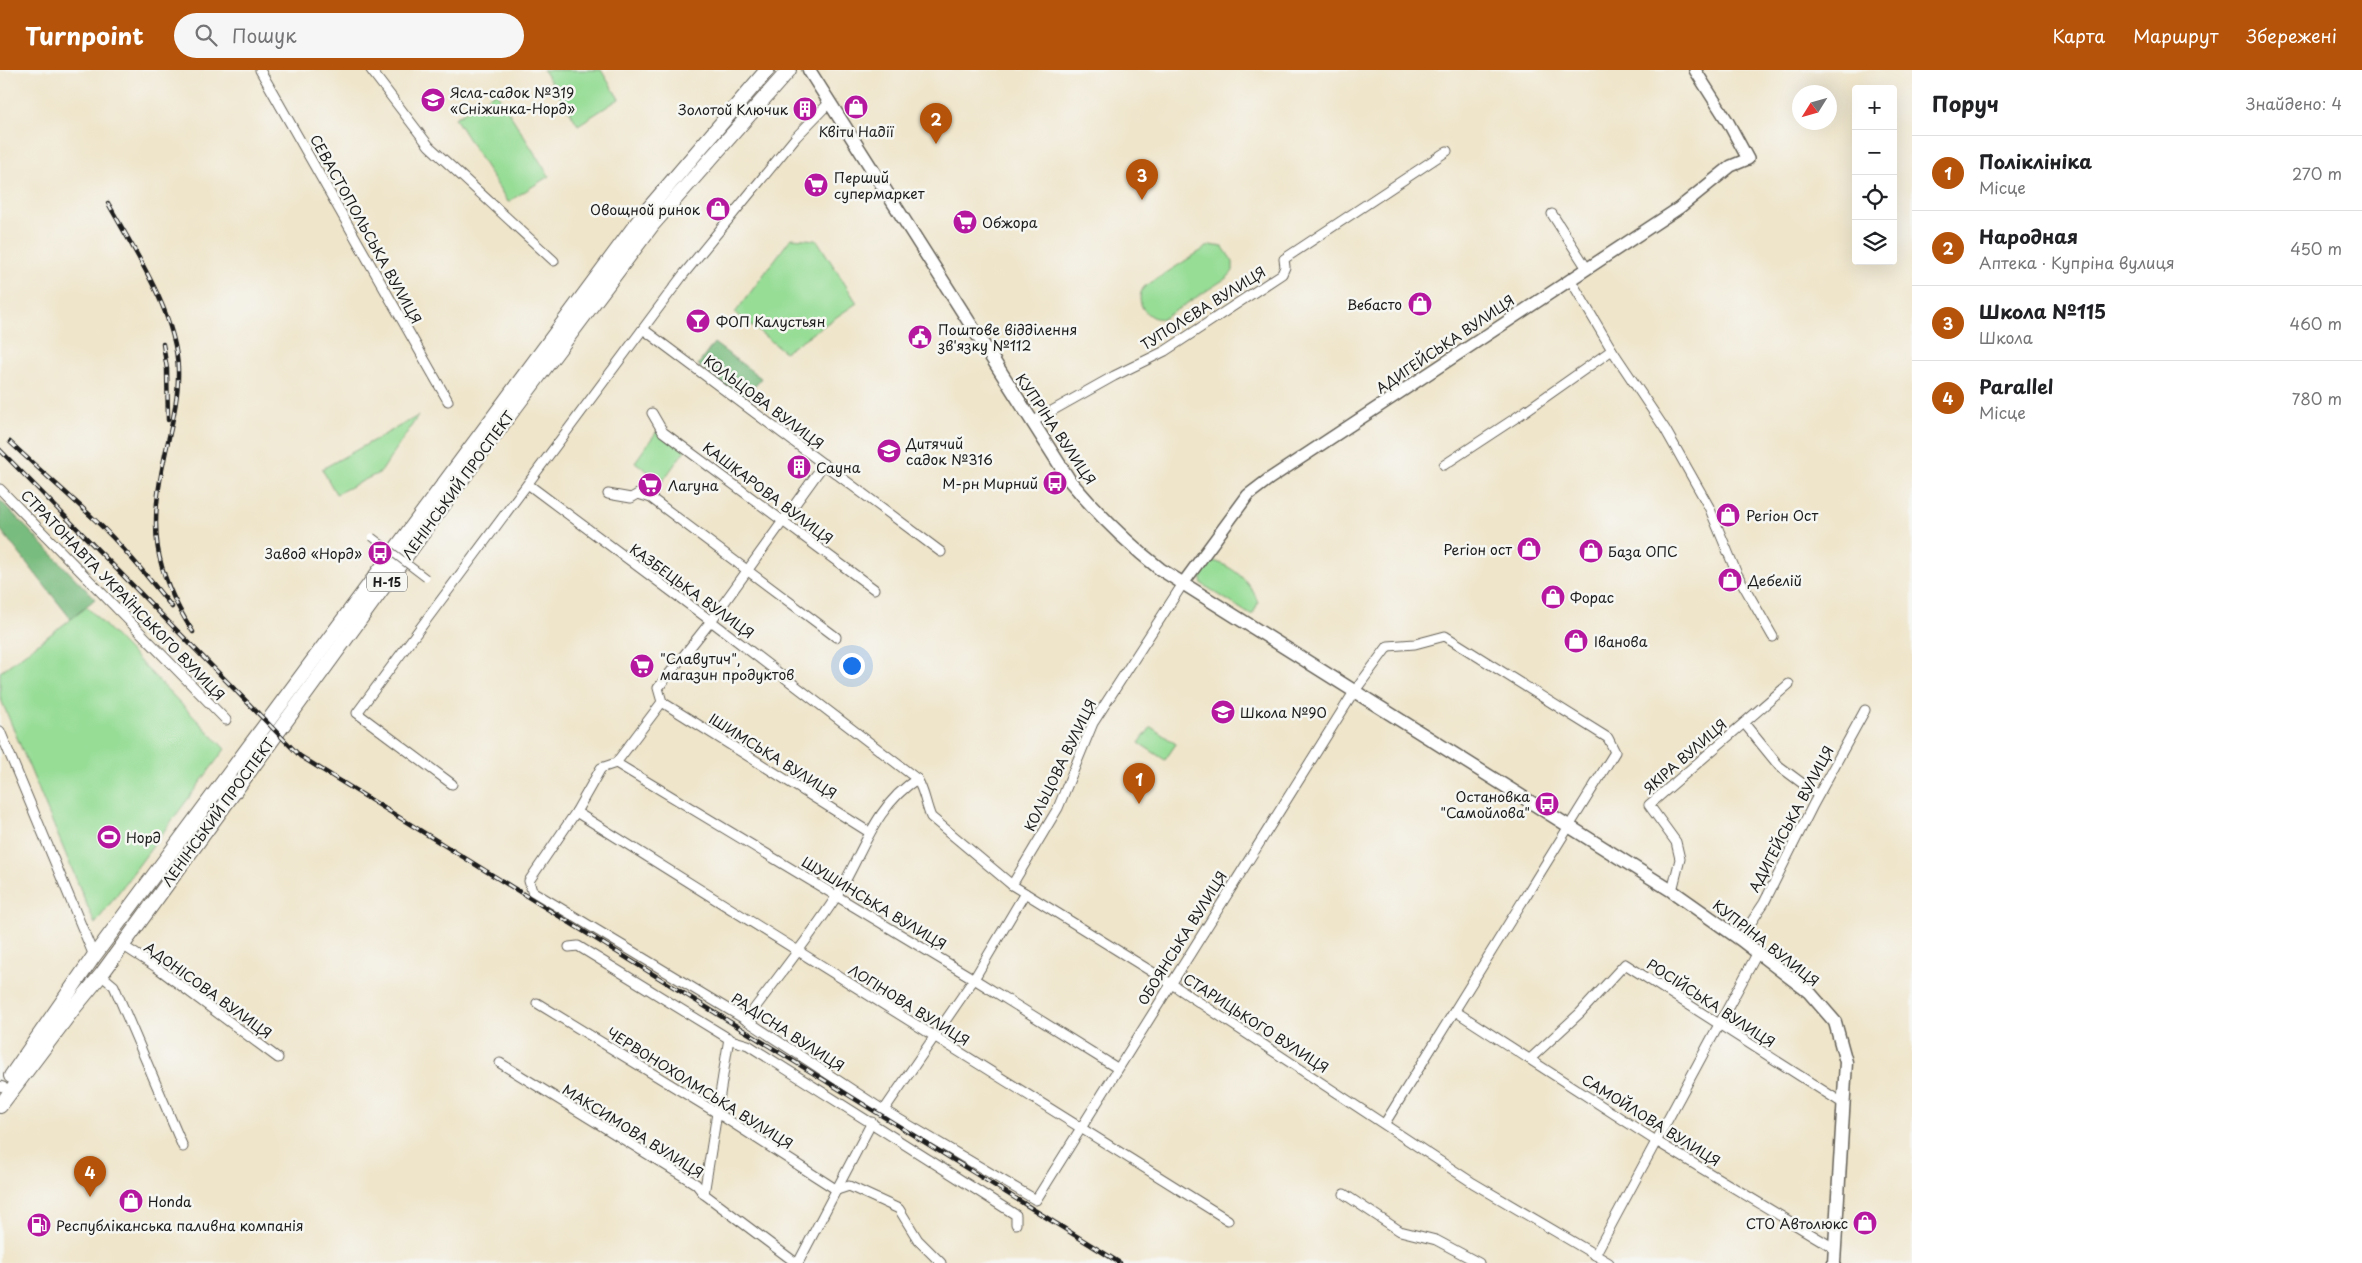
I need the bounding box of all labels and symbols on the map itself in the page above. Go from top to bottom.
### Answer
place label: Ясла-садок №319 «Сніжинка-Норд» [450,82,575,119]
north arrow [1792,85,1837,130]
school or university icon: Ясла-садок №319 «Сніжинка-Норд» [420,87,446,113]
shop icon: Квіти Надії [843,94,869,120]
building icon: Золотой Ключик [792,96,818,122]
place label: Золотой Ключик [678,99,789,120]
pin: 2 [920,103,952,144]
place label: Квіти Надії [818,121,895,142]
street label: СЕВАСТОПОЛЬСЬКА ВУЛИЦЯ [305,130,427,328]
pin: 3 [1126,159,1158,200]
place label: Перший супермаркет [834,167,925,204]
supermarket icon: Перший супермаркет [803,172,829,198]
shop icon: Овощной ринок [705,196,731,222]
place label: Овощной ринок [590,199,701,220]
supermarket icon: Обжора [952,209,978,235]
place label: Обжора [982,212,1038,233]
street label: ТУПОЛЄВА ВУЛИЦЯ [1136,261,1270,355]
street label: АДИГЕЙСЬКА ВУЛИЦЯ [1371,290,1519,398]
shop icon: Вебасто [1407,291,1433,317]
place label: Вебасто [1347,294,1402,315]
bar icon: ФОП Калустьян [685,308,711,334]
place label: ФОП Калустьян [716,311,825,332]
place label: Поштове відділення зв'язку №112 [937,319,1077,356]
public building icon: Поштове відділення зв'язку №112 [907,324,933,350]
street label: КОЛЬЦОВА ВУЛИЦЯ [700,350,828,454]
street label: КУПРІНА ВУЛИЦЯ [1011,369,1101,489]
street label: ЛЕНІНСЬКИЙ ПРОСПЕКТ [397,406,519,564]
place label: Дитячий садок №316 [905,433,993,470]
street label: КАШКАРОВА ВУЛИЦЯ [699,437,837,549]
school or university icon: Дитячий садок №316 [876,438,902,464]
building icon: Сауна [786,454,812,480]
place label: Сауна [816,457,861,478]
bus stop icon: М-рн Мирний [1042,470,1068,496]
supermarket icon: Лагуна [637,472,663,498]
place label: М-рн Мирний [942,473,1038,494]
place label: Лагуна [668,475,719,496]
street label: СТРАТОНАВТА УКРАЇНСЬКОГО ВУЛИЦЯ [16,485,230,705]
shop icon: Регіон Ост [1715,502,1741,528]
place label: Регіон Ост [1746,505,1818,526]
shop icon: Регіон ост [1516,536,1542,562]
shop icon: База ОПС [1578,538,1604,564]
street label: КАЗБЕЦЬКА ВУЛИЦЯ [625,539,759,643]
place label: Регіон ост [1443,539,1512,560]
bus stop icon: Завод «Норд» [367,540,393,566]
place label: База ОПС [1608,541,1678,562]
place label: Завод «Норд» [265,543,362,564]
shop icon: Дебелій [1717,567,1743,593]
place label: Дебелій [1747,570,1802,591]
road number: Н-15 [367,572,407,592]
shop icon: Форас [1540,584,1566,610]
place label: Форас [1570,587,1614,608]
shop icon: Іванова [1563,628,1589,654]
place label: Іванова [1594,631,1648,652]
place label: "Славутич", магазин продуктов [660,648,794,685]
supermarket icon: "Славутич", магазин продуктов [629,653,655,679]
your location [839,653,865,679]
street label: КОЛЬЦОВА ВУЛИЦЯ [1019,695,1101,835]
school or university icon: Школа №90 [1210,699,1236,725]
place label: Школа №90 [1240,702,1327,723]
street label: ІШИМСЬКА ВУЛИЦЯ [705,708,841,804]
street label: ЯКІРА ВУЛИЦЯ [1639,714,1731,798]
street label: ЛЕНІНСЬКИЙ ПРОСПЕКТ [157,733,279,891]
street label: АДИГЕЙСЬКА ВУЛИЦЯ [1743,742,1839,896]
pin: 1 [1123,763,1155,804]
place label: Остановка "Самойлова" [1440,786,1530,823]
bus stop icon: Остановка "Самойлова" [1534,791,1560,817]
sports icon: Норд [96,824,122,850]
place label: Норд [126,827,161,848]
street label: ШУШИНСЬКА ВУЛИЦЯ [798,851,950,955]
street label: ОБОЯНСЬКА ВУЛИЦЯ [1132,867,1232,1009]
street label: КУПРІНА ВУЛИЦЯ [1708,895,1824,991]
street label: АДОНІСОВА ВУЛИЦЯ [140,937,276,1043]
street label: РОСІЙСЬКА ВУЛИЦЯ [1643,954,1779,1052]
street label: ЛОГІНОВА ВУЛИЦЯ [844,959,974,1051]
street label: СТАРИЦЬКОГО ВУЛИЦЯ [1179,968,1333,1078]
street label: РАДІСНА ВУЛИЦЯ [728,988,848,1076]
street label: ЧЕРВОНОХОЛМСЬКА ВУЛИЦЯ [603,1022,797,1154]
street label: САМОЙЛОВА ВУЛИЦЯ [1578,1069,1724,1171]
street label: МАКСИМОВА ВУЛИЦЯ [558,1079,708,1183]
pin: 4 [74,1156,106,1197]
shop icon: Honda [118,1188,144,1214]
place label: Honda [148,1191,192,1212]
shop icon: СТО Автолюкс [1852,1210,1878,1236]
fuel station icon: Республіканська паливна компанія [26,1212,52,1238]
place label: СТО Автолюкс [1746,1213,1848,1234]
place label: Республіканська паливна компанія [56,1215,304,1236]

